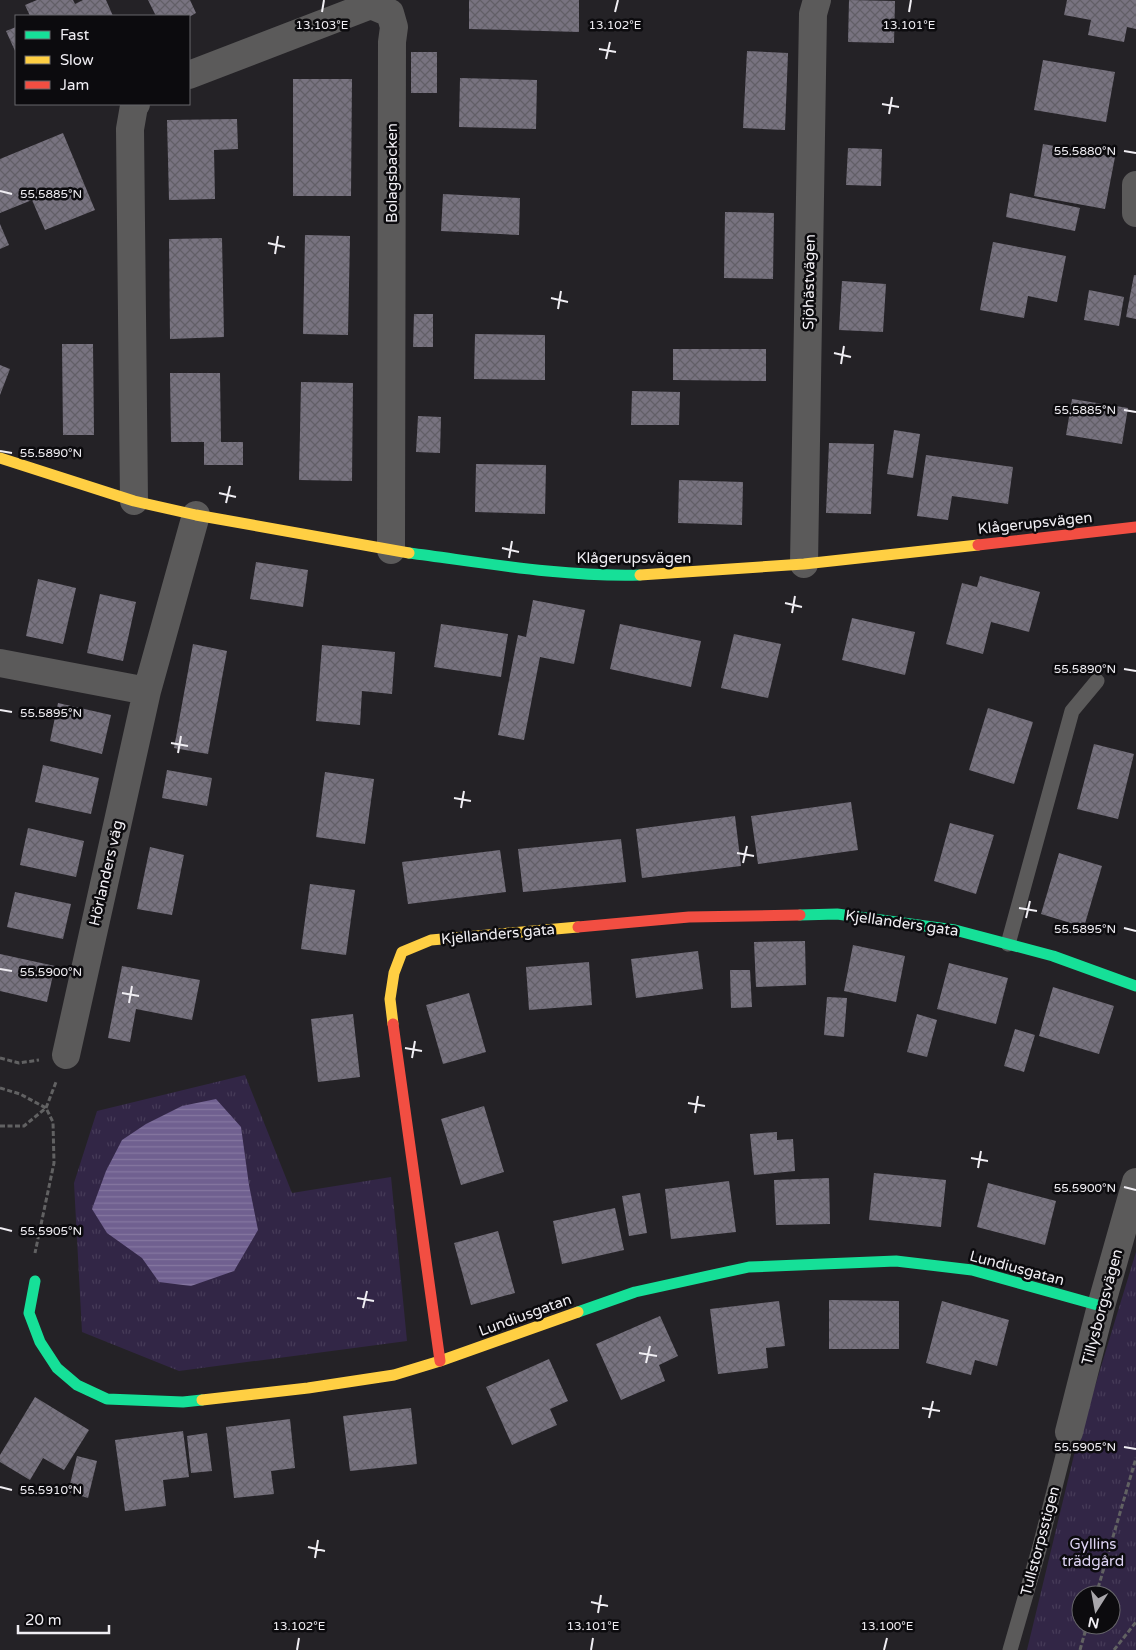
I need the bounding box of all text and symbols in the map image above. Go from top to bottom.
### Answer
legend [15,15,190,105]
text: 13.103°E [296,18,349,32]
text: 13.102°E [589,18,642,32]
text: 13.101°E [883,18,936,32]
text: Fast [60,26,90,44]
text: Slow [60,51,94,69]
text: Jam [60,76,89,94]
street label: Bolagsbacken [383,123,401,223]
text: 55.5880°N [1054,144,1116,158]
text: 55.5885°N [20,187,82,201]
street label: Sjöhästvägen [799,234,819,330]
text: 55.5885°N [1054,403,1116,417]
text: 55.5890°N [20,446,82,460]
street label: Klågerupsvägen [977,508,1093,538]
street label: Klågerupsvägen [576,549,692,567]
text: 55.5890°N [1054,662,1116,676]
text: 55.5895°N [20,706,82,720]
street label: Hörlanders väg [85,818,127,928]
street label: Kjellanders gata [844,906,960,940]
street label: Kjellanders gata [440,920,556,948]
text: 55.5895°N [1054,922,1116,936]
text: 55.5900°N [20,965,82,979]
text: 55.5900°N [1054,1181,1116,1195]
text: 55.5905°N [20,1224,82,1238]
street label: Lundiusgatan [968,1247,1066,1289]
street label: Tillysborgsvägen [1078,1247,1126,1367]
street label: Lundiusgatan [476,1290,574,1340]
text: 55.5905°N [1054,1440,1116,1454]
text: 55.5910°N [20,1483,82,1497]
street label: Tullstorpsstigen [1017,1484,1063,1598]
park label: Gyllins trädgård [1062,1535,1124,1570]
north arrow [1071,1585,1121,1635]
scale bar [18,1602,109,1634]
text: 20 m [25,1611,62,1629]
text: N [1086,1613,1101,1632]
text: 13.102°E [273,1619,326,1633]
text: 13.101°E [567,1619,620,1633]
text: 13.100°E [861,1619,914,1633]

